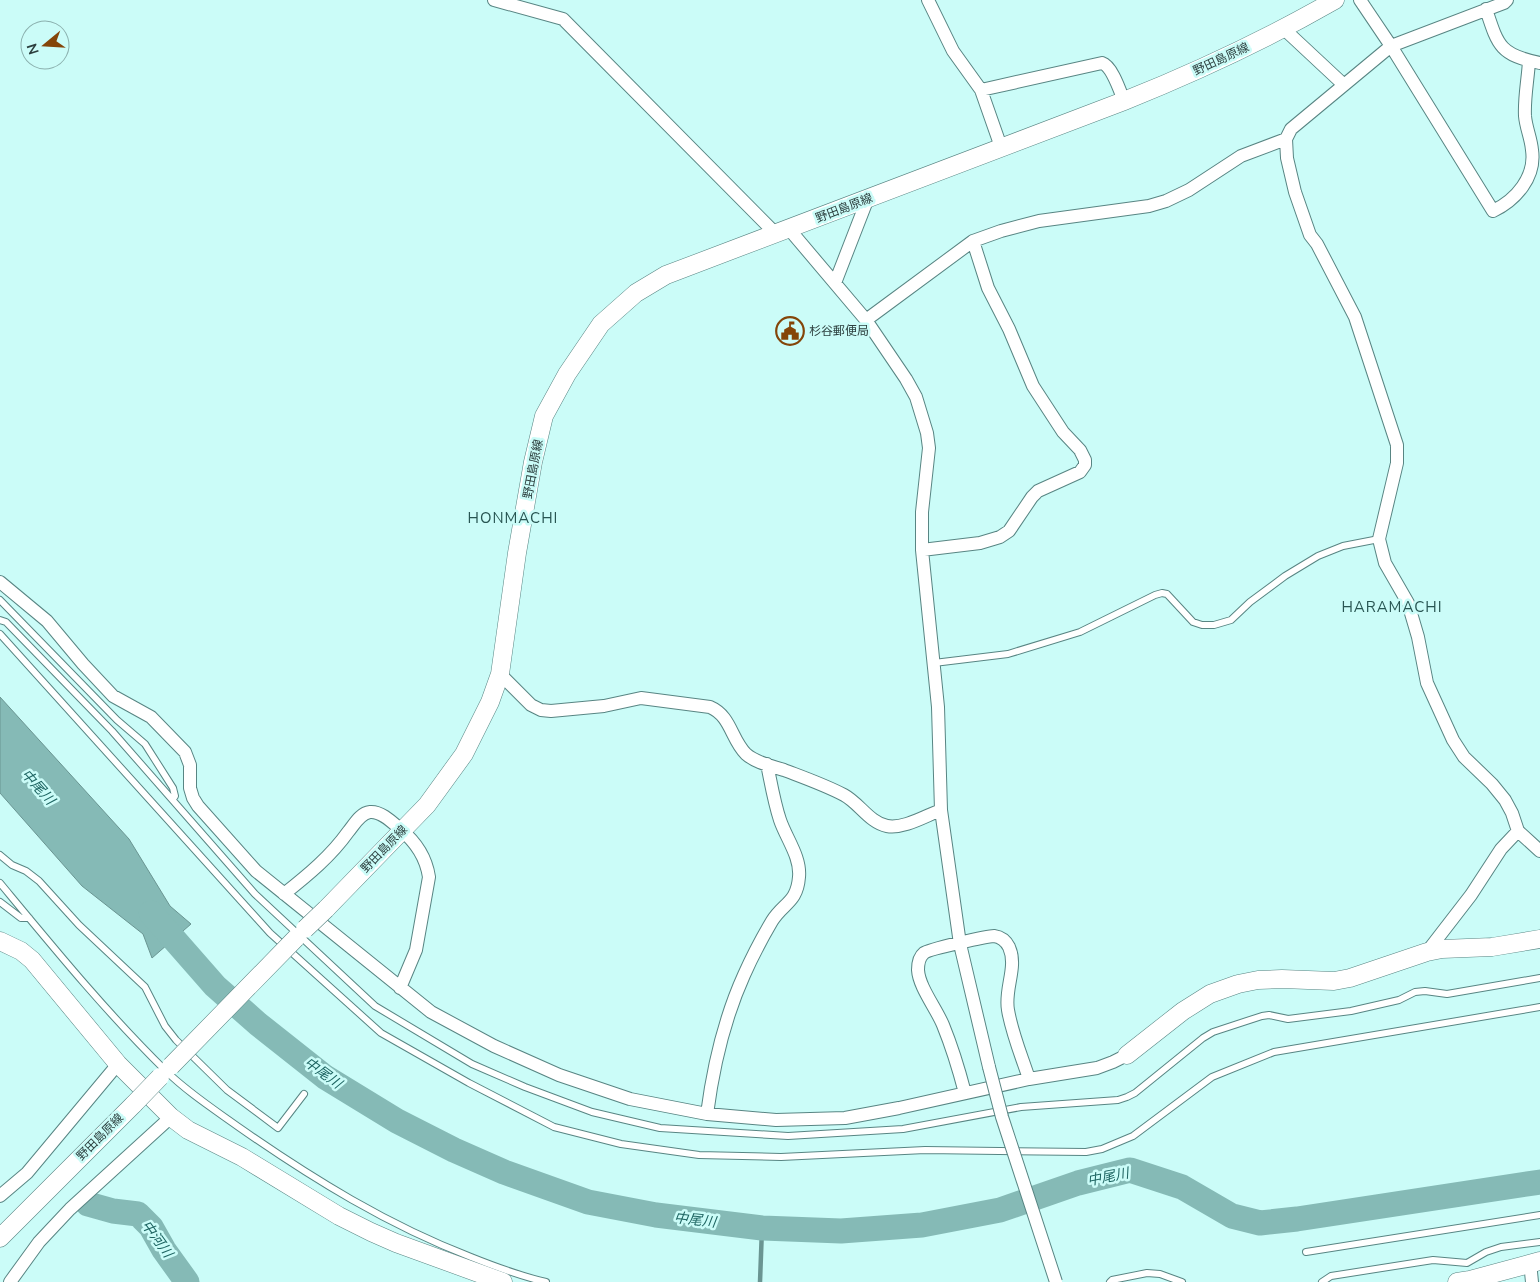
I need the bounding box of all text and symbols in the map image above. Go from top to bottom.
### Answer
north arrow [20,20,70,70]
street label: 野田島原線 [1190,39,1252,79]
text: N [22,41,44,57]
street label: 野田島原線 [813,190,875,226]
public building icon: 杉谷郵便局 [775,316,805,346]
place label: 杉谷郵便局 [809,323,869,339]
street label: 野田島原線 [519,438,547,500]
district label: HONMACHI [468,508,558,528]
district label: HARAMACHI [1341,597,1443,617]
water label: 中尾川 [17,765,60,810]
street label: 野田島原線 [357,822,411,876]
water label: 中尾川 [300,1053,347,1094]
street label: 野田島原線 [73,1110,127,1164]
water label: 中尾川 [1086,1163,1132,1190]
water label: 中尾川 [673,1208,719,1232]
water label: 中河川 [137,1216,178,1263]

